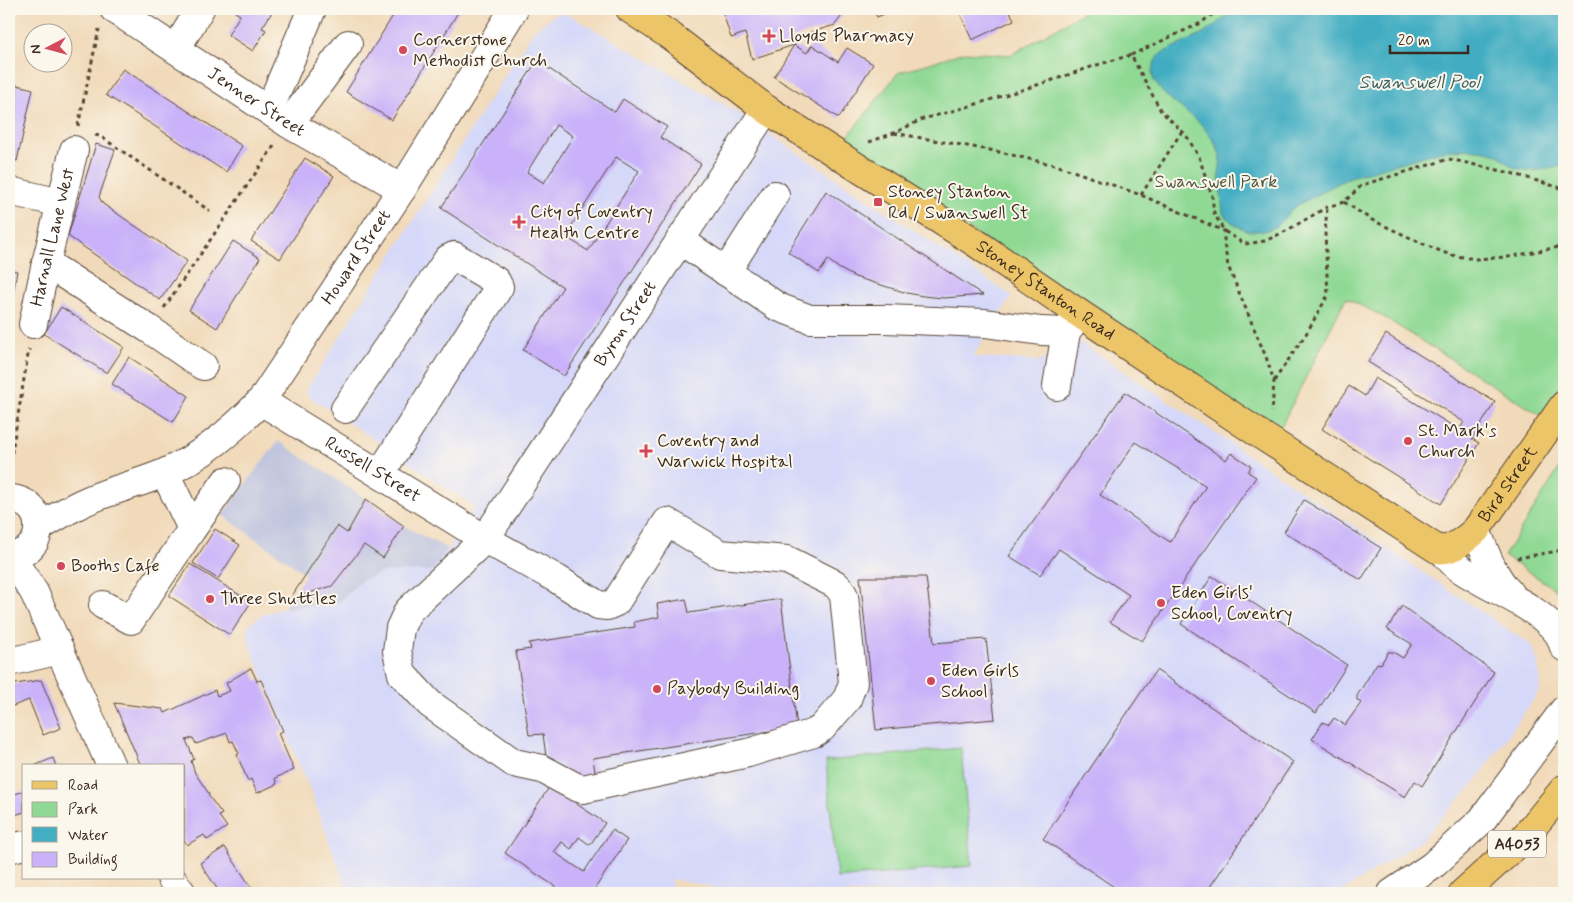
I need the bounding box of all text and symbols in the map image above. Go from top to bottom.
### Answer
north arrow [22,22,72,72]
scale bar [1390,22,1468,54]
place label: Lloyds Pharmacy [779,24,914,48]
place label: Cornerstone Methodist Church [413,28,547,73]
marker: Lloyds Pharmacy [763,30,775,42]
text: 20 m [1398,31,1430,51]
text: N [27,44,46,55]
marker: Cornerstone Methodist Church [397,44,409,56]
street label: Jenner Street [203,62,310,143]
water label: Swanswell Pool [1359,70,1482,95]
street label: Harnall Lane West [25,165,81,309]
park label: Swanswell Park [1155,170,1277,194]
place label: Stoney Stanton Rd / Swanswell St [888,180,1029,225]
marker: Stoney Stanton Rd / Swanswell St [872,196,884,208]
place label: City of Coventry Health Centre [530,200,653,245]
street label: Howard Street [316,205,397,310]
marker: City of Coventry Health Centre [512,215,526,229]
street label: Stoney Stanton Road [971,234,1120,346]
street label: Byron Street [589,276,663,371]
place label: St. Mark's Church [1418,419,1497,464]
place label: Coventry and Warwick Hospital [657,429,793,474]
street label: Russell Street [320,431,425,508]
marker: St. Mark's Church [1402,435,1414,447]
street label: Bird Street [1473,441,1544,527]
marker: Coventry and Warwick Hospital [639,444,653,458]
place label: Booths Cafe [71,554,160,578]
marker: Booths Cafe [55,560,67,572]
place label: Eden Girls' School, Coventry [1171,581,1293,626]
place label: Three Shuttles [220,587,337,611]
marker: Three Shuttles [204,593,216,605]
marker: Eden Girls' School, Coventry [1155,597,1167,609]
place label: Eden Girls School [941,659,1019,704]
marker: Eden Girls School [925,675,937,687]
place label: Paybody Building [667,677,799,701]
marker: Paybody Building [651,683,663,695]
legend [22,764,185,880]
text: Road [68,776,98,796]
text: Park [68,800,98,820]
text: Water [68,826,108,846]
road number: A4053 [1488,831,1546,858]
text: Building [68,850,118,871]

